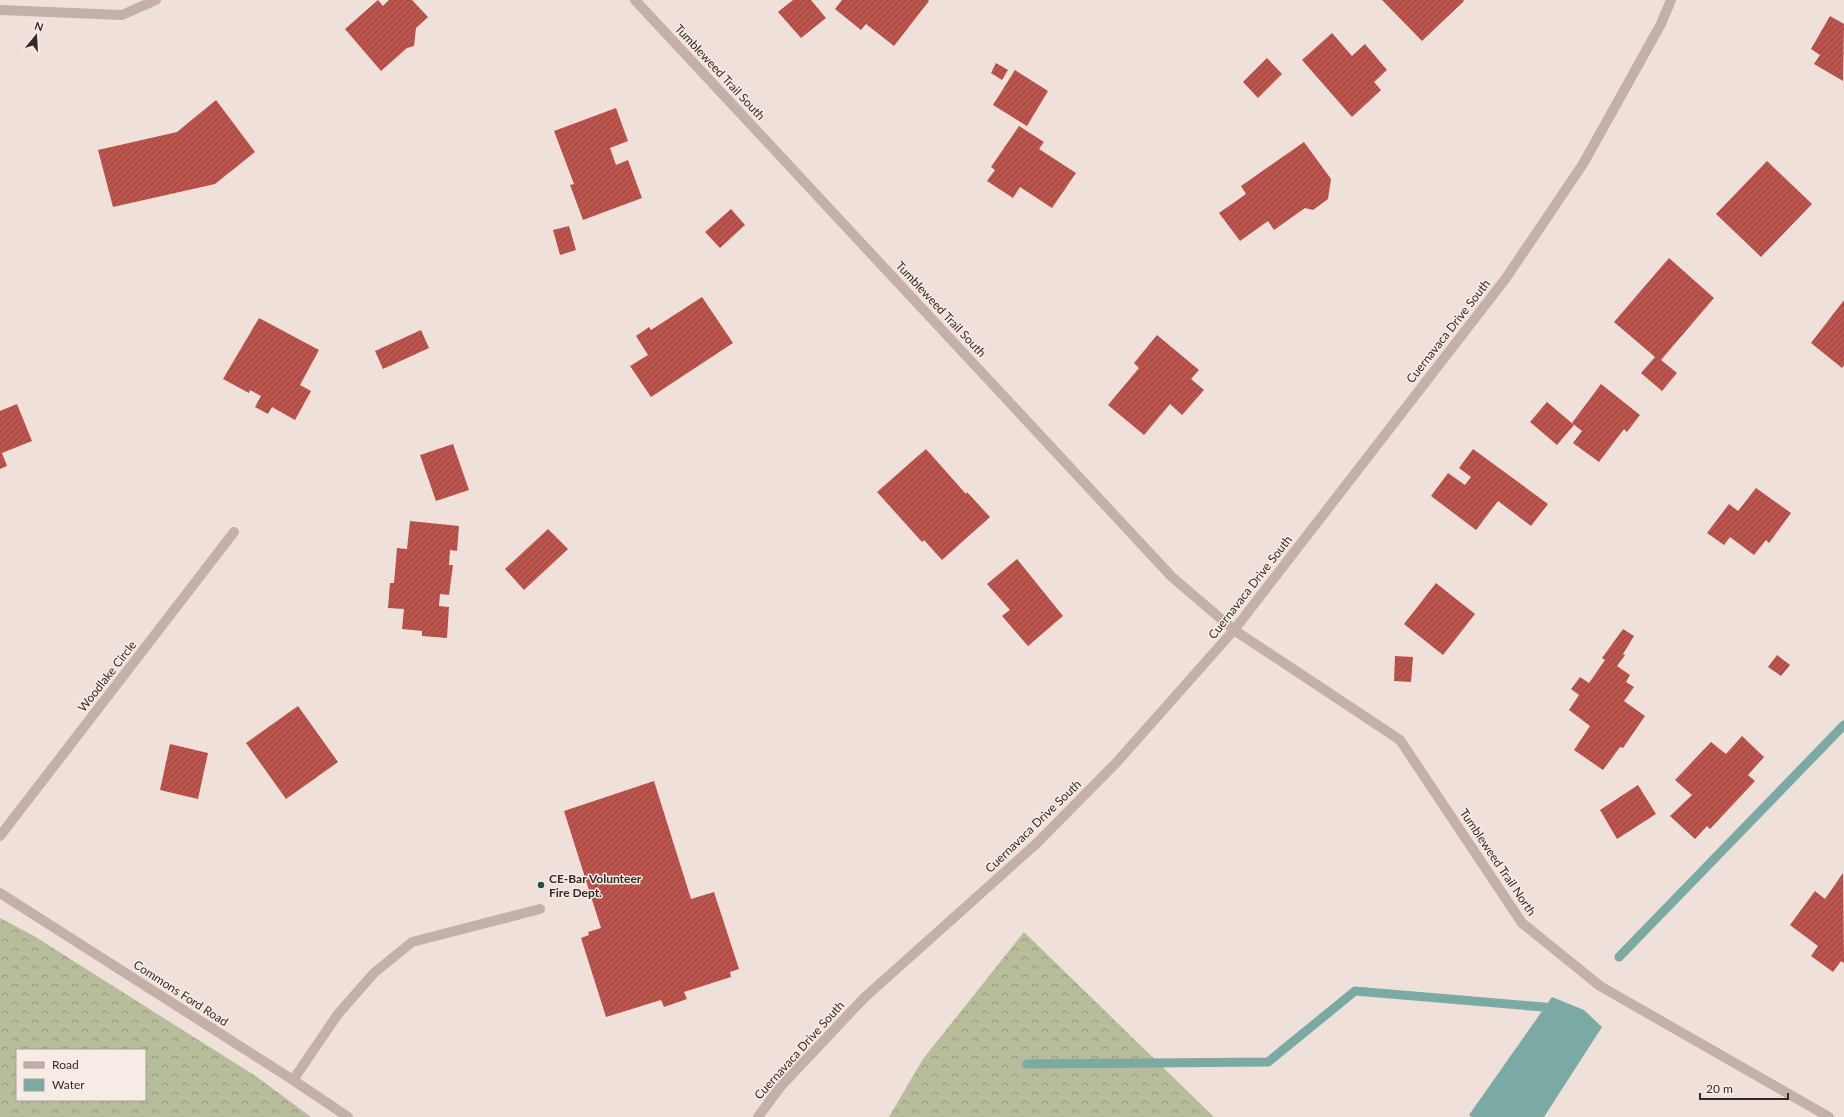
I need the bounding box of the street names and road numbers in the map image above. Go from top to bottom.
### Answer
street label: Tumbleweed Trail South [672,21,768,123]
street label: Tumbleweed Trail South [893,258,989,360]
street label: Cuernavaca Drive South [1403,276,1493,386]
street label: Cuernavaca Drive South [1205,532,1295,642]
street label: Woodlake Circle [75,638,139,714]
street label: Cuernavaca Drive South [982,776,1084,876]
street label: Tumbleweed Trail North [1457,806,1539,918]
street label: Commons Ford Road [131,957,231,1029]
street label: Cuernavaca Drive South [751,998,847,1102]

